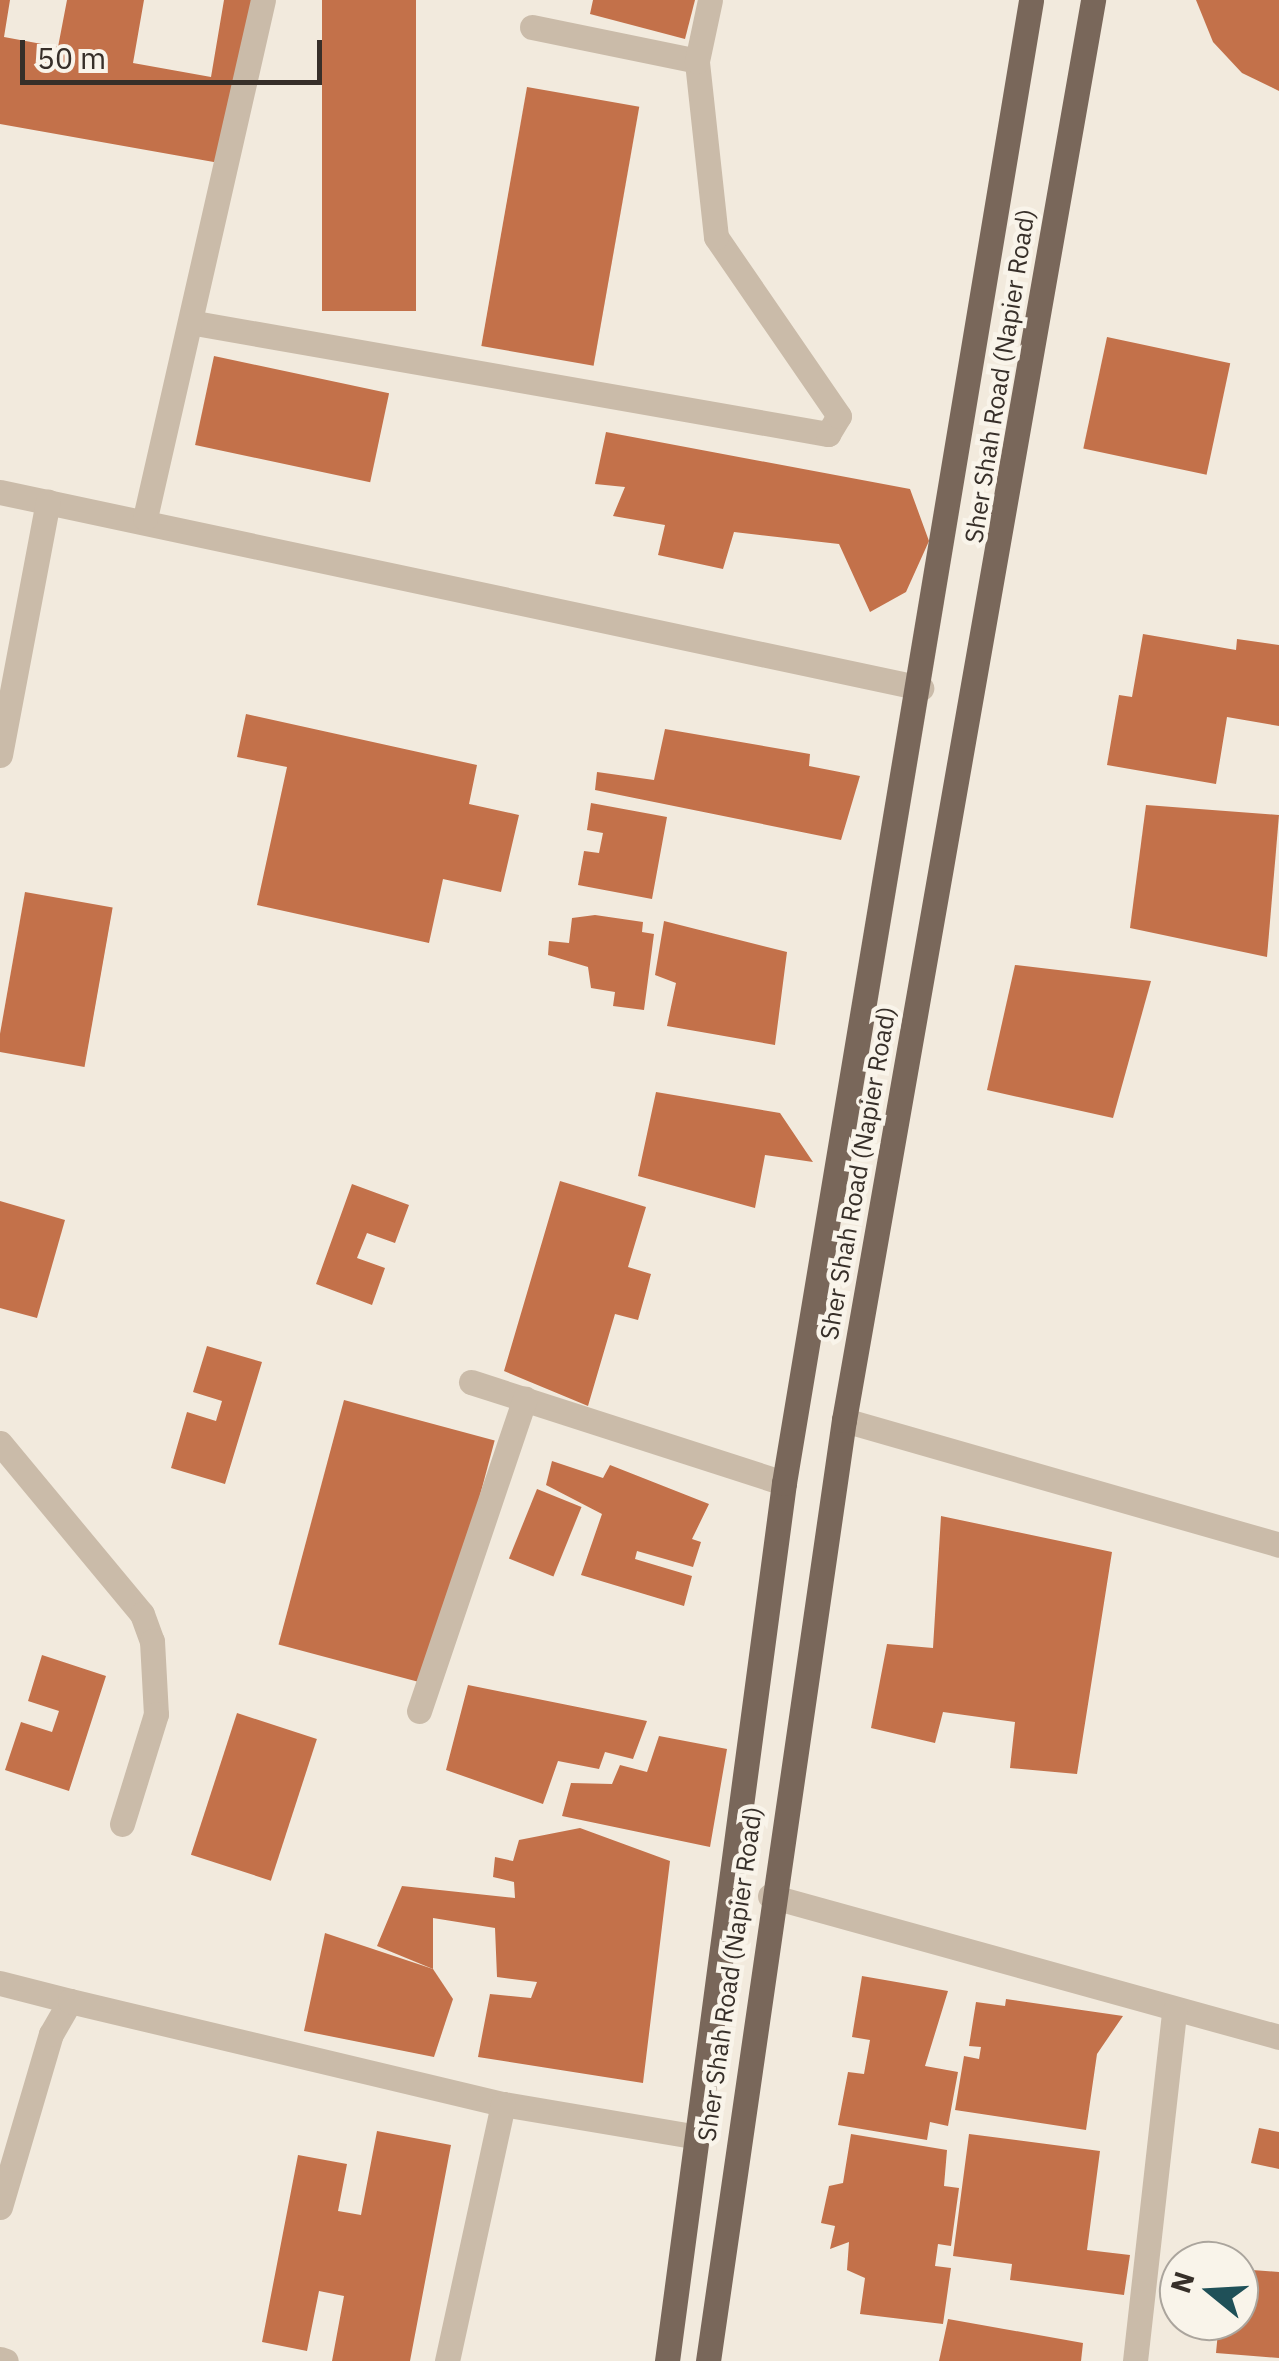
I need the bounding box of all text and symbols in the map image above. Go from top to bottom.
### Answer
scale bar [25,20,328,82]
text: 50 m [37,38,106,77]
street label: Sher Shah Road (Napier Road) [959,207,1041,545]
street label: Sher Shah Road (Napier Road) [814,1004,902,1342]
street label: Sher Shah Road (Napier Road) [692,1805,768,2143]
north arrow [1159,2241,1259,2341]
text: N [1161,2267,1203,2298]

